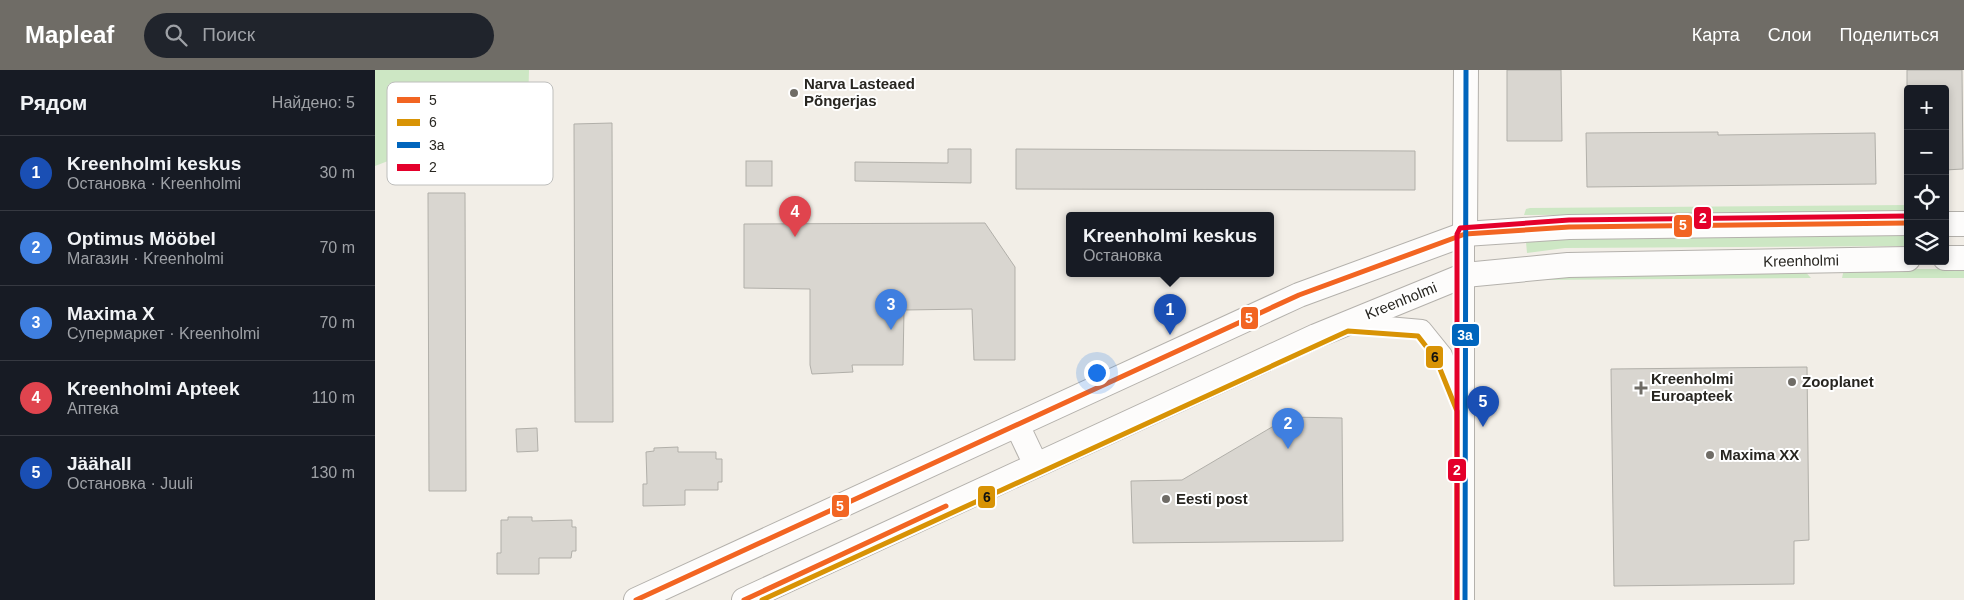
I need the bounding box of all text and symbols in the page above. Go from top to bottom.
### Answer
search box [144,13,494,58]
text: Mapleaf [25,21,114,48]
icon: search [162,21,190,49]
text: Поиск [202,24,255,45]
text: Карта [1692,25,1740,45]
text: Слои [1768,25,1812,45]
text: Поделиться [1840,25,1939,45]
place label: Narva Lasteaed Põngerjas [804,75,915,109]
legend [387,82,553,185]
map controls [1904,85,1949,265]
button: + [1904,85,1949,130]
marker: Narva Lasteaed Põngerjas [788,87,800,99]
text: Рядом [20,91,87,114]
text: 5 [429,92,437,108]
text: Найдено: 5 [272,94,355,111]
text: 6 [429,114,437,130]
button: − [1904,130,1949,175]
text: 3a [429,137,445,153]
text: Kreenholmi keskus [67,153,241,174]
text: 2 [429,159,437,175]
text: 1 [32,164,40,181]
text: 30 m [319,164,355,181]
text: Остановка · Kreenholmi [67,175,241,192]
button: locate [1904,175,1949,220]
pin: 4 [779,196,811,237]
line badge: 2 [1693,206,1712,230]
text: 2 [1699,210,1707,226]
popup [1066,212,1274,277]
line badge: 5 [1673,214,1693,238]
text: 5 [1679,217,1687,233]
button: layers [1904,220,1949,265]
text: Kreenholmi keskus [1083,225,1257,246]
text: Optimus Mööbel [67,228,216,249]
text: 2 [32,239,40,256]
text: 70 m [319,239,355,256]
text: Остановка [1083,247,1162,264]
text: Магазин · Kreenholmi [67,250,224,267]
street label: Kreenholmi [1763,251,1839,270]
street label: Kreenholmi [1362,278,1439,323]
pin: 3 [875,289,907,330]
pin: 1 [1154,294,1186,335]
text: Maxima X [67,303,155,324]
line badge: 5 [1240,306,1259,330]
text: 5 [1245,310,1253,326]
text: 3 [32,314,40,331]
text: 70 m [319,314,355,331]
line badge: 3a [1451,323,1480,347]
text: Супермаркет · Kreenholmi [67,325,260,342]
text: 3a [1457,327,1473,343]
line badge: 6 [1425,345,1444,369]
text: 6 [1431,349,1439,365]
your location [1084,360,1110,386]
place label: Kreenholmi Euroapteek [1651,370,1734,404]
place label: Zooplanet [1802,373,1874,390]
marker: Zooplanet [1786,376,1798,388]
text: Kreenholmi Apteek [67,378,239,399]
marker: Kreenholmi Euroapteek [1635,382,1647,394]
pin: 5 [1467,386,1499,427]
text: 4 [32,389,40,406]
text: 110 m [312,389,355,406]
text: Аптека [67,400,119,417]
pin: 2 [1272,408,1304,449]
place label: Maxima XX [1720,446,1799,463]
marker: Maxima XX [1704,449,1716,461]
text: Jäähall [67,453,131,474]
line badge: 2 [1447,458,1467,482]
text: 2 [1453,462,1461,478]
text: 5 [32,464,40,481]
text: 130 m [311,464,355,481]
text: Остановка · Juuli [67,475,193,492]
line badge: 6 [977,485,996,509]
text: 6 [983,489,991,505]
place label: Eesti post [1176,490,1248,507]
marker: Eesti post [1160,493,1172,505]
line badge: 5 [831,494,850,518]
text: 5 [836,498,844,514]

